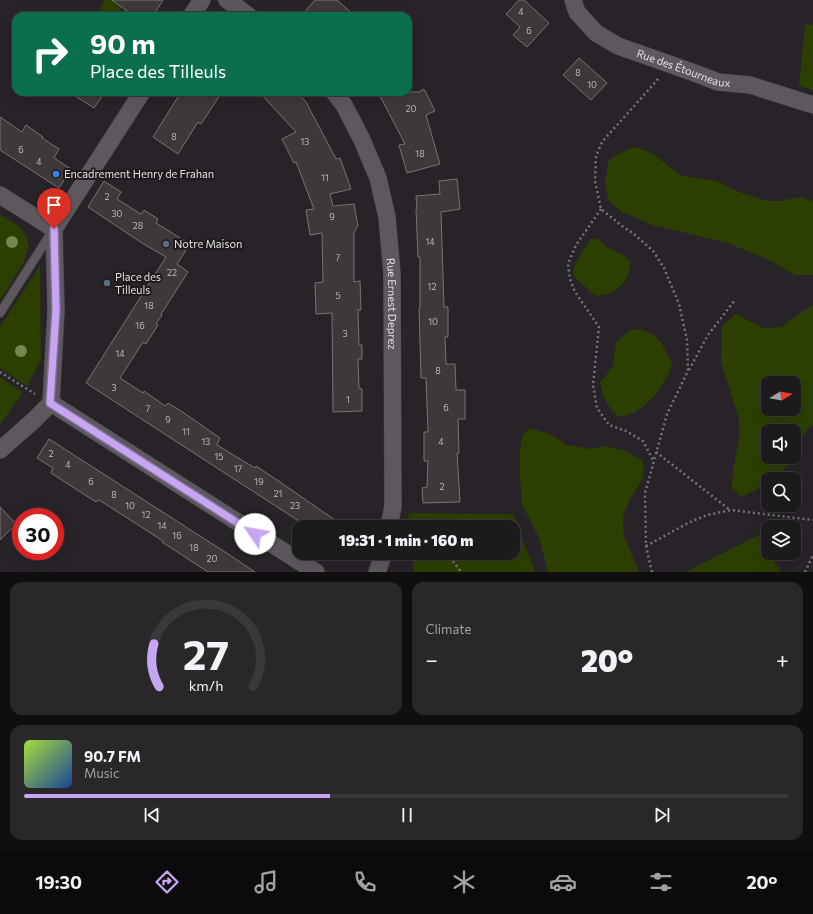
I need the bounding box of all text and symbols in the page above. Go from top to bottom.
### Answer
house number: 4 [518,6,524,17]
house number: 6 [526,25,532,36]
text: 90 m [90,26,156,60]
icon: right [24,28,76,80]
street label: Rue des Étourneaux [635,46,731,89]
text: Place des Tilleuls [90,60,226,82]
house number: 8 [575,67,581,78]
house number: 10 [587,79,597,90]
house number: 20 [406,103,417,114]
house number: 8 [171,131,177,142]
house number: 13 [301,136,309,147]
house number: 6 [18,144,24,155]
house number: 18 [415,148,425,159]
house number: 4 [36,156,42,167]
place label: Encadrement Henry de Frahan [64,167,214,180]
marker: Encadrement Henry de Frahan [51,169,61,179]
house number: 11 [321,172,329,183]
pin [37,188,71,229]
house number: 2 [105,191,110,202]
icon: arrive [43,194,65,216]
house number: 30 [111,208,123,219]
house number: 9 [329,211,335,222]
house number: 28 [133,220,143,231]
house number: 14 [425,236,435,247]
place label: Notre Maison [174,237,242,250]
marker: Notre Maison [161,239,171,249]
house number: 7 [336,252,341,263]
street label: Rue Ernest Deprez [385,257,399,350]
house number: 22 [167,267,177,278]
place label: Place des Tilleuls [115,270,161,296]
marker: Place des Tilleuls [102,278,112,288]
house number: 12 [428,281,436,292]
house number: 5 [335,290,341,301]
house number: 18 [144,300,154,311]
house number: 10 [428,316,438,327]
house number: 16 [135,320,145,331]
house number: 3 [342,328,348,339]
house number: 14 [115,348,125,359]
house number: 8 [435,365,441,376]
north arrow [761,376,801,416]
map controls [761,376,801,560]
house number: 3 [111,382,117,393]
house number: 1 [346,394,350,405]
house number: 6 [443,402,449,413]
house number: 7 [146,403,151,414]
house number: 9 [165,414,171,425]
button: sound [761,424,801,464]
house number: 11 [182,426,190,437]
house number: 13 [202,436,210,447]
house number: 4 [438,436,444,447]
house number: 2 [49,448,54,459]
house number: 15 [214,451,224,462]
house number: 4 [65,459,71,470]
house number: 17 [234,463,243,474]
button: search [761,472,801,512]
house number: 6 [88,476,94,487]
house number: 19 [254,476,264,487]
house number: 2 [440,481,445,492]
house number: 21 [274,488,282,499]
house number: 8 [111,489,117,500]
house number: 10 [125,500,135,511]
house number: 23 [290,500,300,511]
speed limit sign: 30 [12,508,64,560]
house number: 12 [142,509,150,520]
position arrow [234,513,276,555]
house number: 14 [157,520,167,531]
button: layers [761,520,801,560]
house number: 16 [172,530,182,541]
text: 19:31 · 1 min · 160 m [339,531,473,549]
house number: 18 [189,542,199,553]
house number: 20 [207,553,218,564]
text: Climate [426,621,471,637]
text: 27 [183,627,229,678]
text: 20° [581,641,633,678]
text: − [426,646,438,673]
text: + [776,646,789,673]
text: km/h [188,675,223,693]
text: 90.7 FM [84,747,141,765]
text: Music [84,765,119,781]
icon: previous [141,804,163,826]
icon: pause [396,804,418,826]
icon: next [651,804,673,826]
icon: directions [153,868,181,896]
icon: music [252,868,280,896]
icon: phone [351,868,379,896]
icon: climate [450,868,478,896]
icon: car [549,868,577,896]
icon: filters [647,868,675,896]
text: 19:30 [35,871,82,893]
text: 20° [746,871,777,893]

